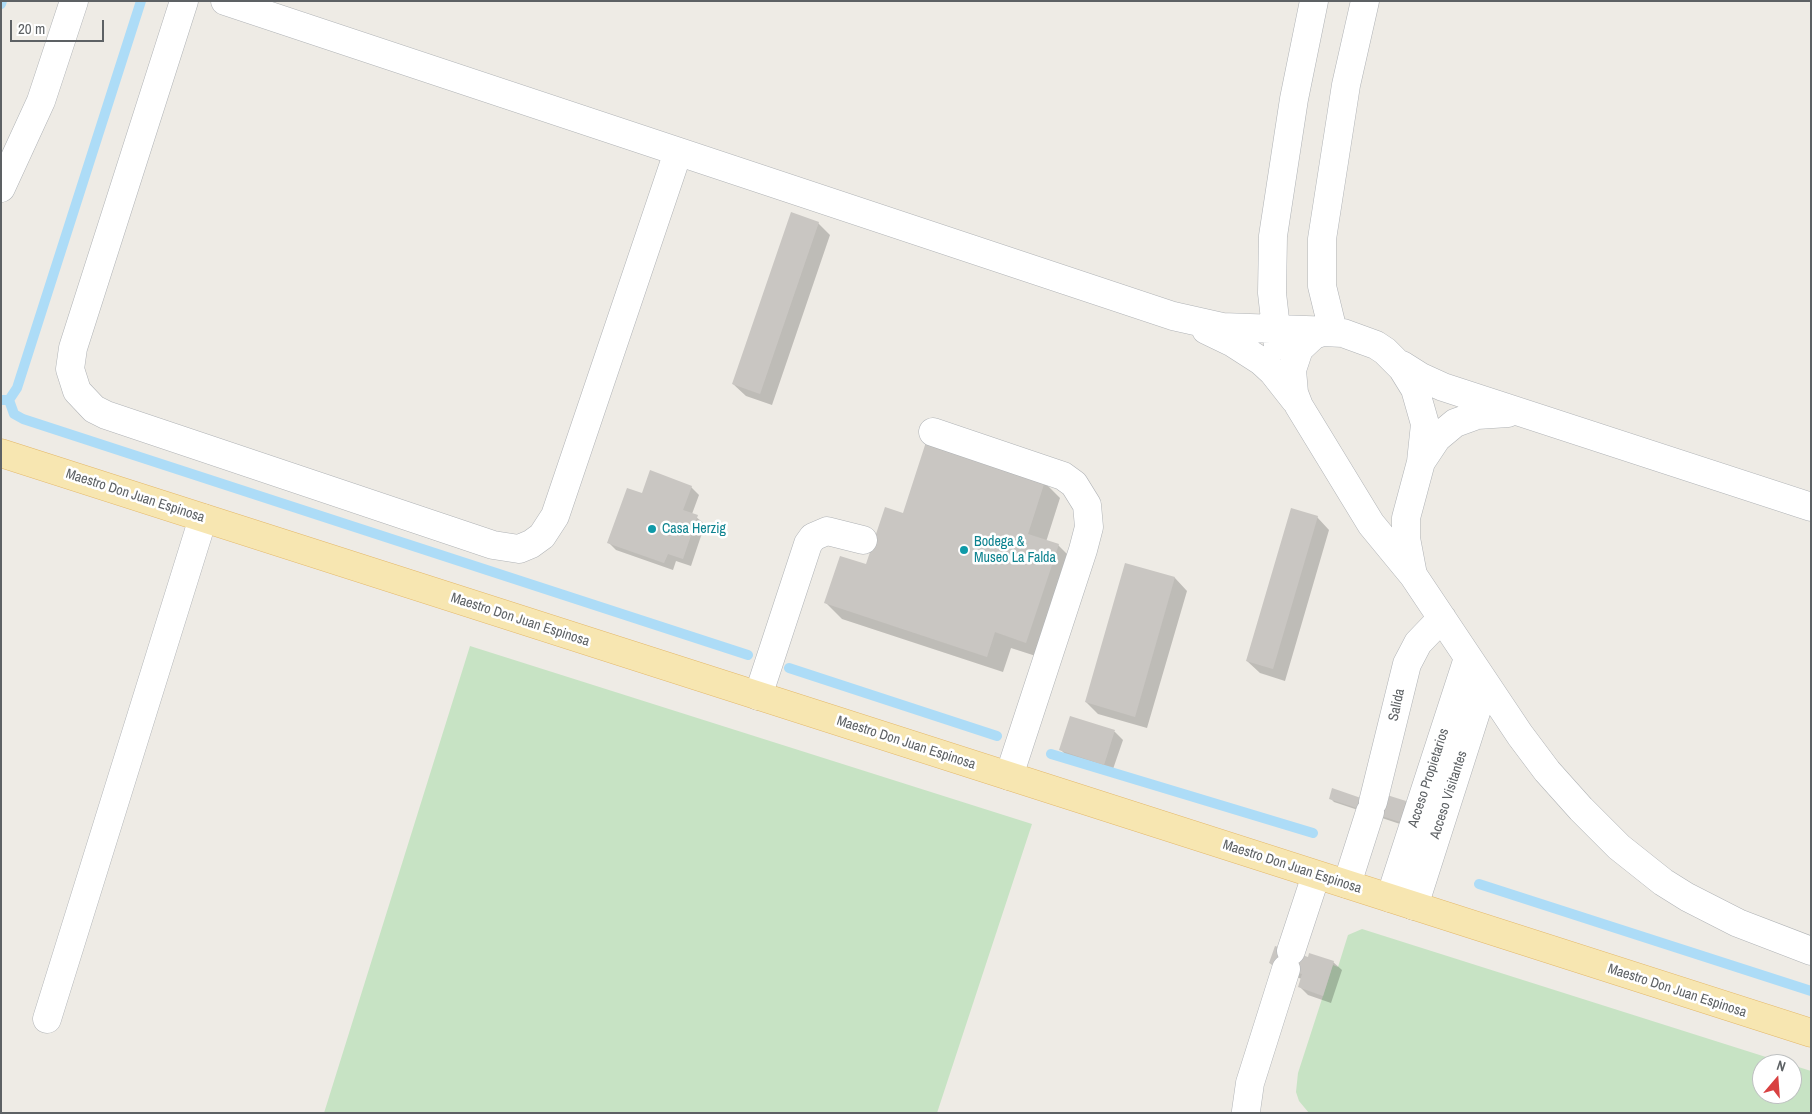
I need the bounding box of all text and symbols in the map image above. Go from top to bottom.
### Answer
scale bar [12,10,106,42]
text: 20 m [18,18,45,39]
street label: Maestro Don Juan Espinosa [64,466,206,526]
place label: Casa Herzig [662,521,726,537]
marker: Casa Herzig [646,523,658,535]
place label: Bodega & Museo La Falda [974,534,1056,566]
marker: Bodega & Museo La Falda [958,544,970,556]
street label: Maestro Don Juan Espinosa [449,590,591,650]
street label: Salida [1385,687,1409,723]
street label: Maestro Don Juan Espinosa [835,713,977,773]
street label: Acceso Propietarios [1405,726,1453,830]
street label: Acceso Visitantes [1427,749,1471,841]
street label: Maestro Don Juan Espinosa [1221,837,1363,897]
street label: Maestro Don Juan Espinosa [1606,961,1748,1021]
north arrow [1752,1054,1802,1104]
text: N [1775,1056,1788,1076]

